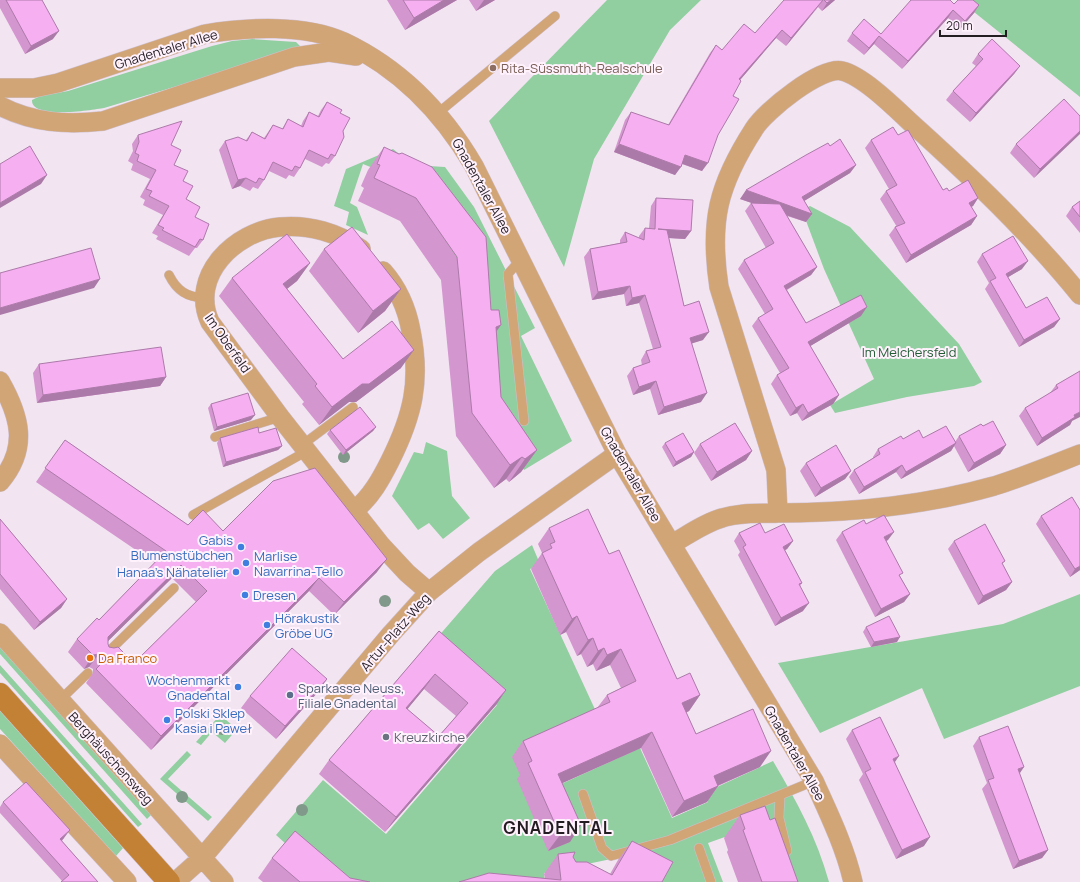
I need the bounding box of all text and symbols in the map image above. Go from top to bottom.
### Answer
scale bar [940,12,1006,38]
text: 20 m [946,17,973,34]
street label: Gnadentaler Allee [112,25,220,73]
place label: Rita-Süssmuth-Realschule [501,59,663,77]
marker: Rita-Süssmuth-Realschule [488,63,498,73]
street label: Gnadentaler Allee [448,135,516,237]
street label: Im Oberfeld [201,310,255,376]
park label: Im Melchersfeld [862,343,956,361]
street label: Gnadentaler Allee [597,423,666,525]
place label: Gabis Blumenstübchen [131,531,233,564]
marker: Gabis Blumenstübchen [236,542,246,552]
place label: Marlise Navarrina-Tello [254,547,343,580]
marker: Marlise Navarrina-Tello [241,558,251,568]
place label: Hanaa's Nähatelier [117,563,228,581]
marker: Hanaa's Nähatelier [231,567,241,577]
place label: Dresen [253,586,296,604]
street label: Artur-Platz-Weg [356,589,434,675]
marker: Dresen [240,590,250,600]
place label: Hörakustik Gröbe UG [275,609,339,642]
marker: Hörakustik Gröbe UG [262,620,272,630]
place label: Da Franco [98,649,157,667]
marker: Da Franco [85,653,95,663]
place label: Wochenmarkt Gnadental [146,671,230,704]
place label: Sparkasse Neuss, Filiale Gnadental [298,679,404,712]
marker: Wochenmarkt Gnadental [233,682,243,692]
marker: Sparkasse Neuss, Filiale Gnadental [285,690,295,700]
street label: Gnadentaler Allee [761,702,830,804]
place label: Polski Sklep Kasia i Paweł [175,704,252,737]
street label: Berghäuschensweg [65,708,157,808]
marker: Polski Sklep Kasia i Paweł [162,715,172,725]
place label: Kreuzkirche [394,728,465,746]
marker: Kreuzkirche [381,732,391,742]
district label: GNADENTAL [503,816,613,839]

